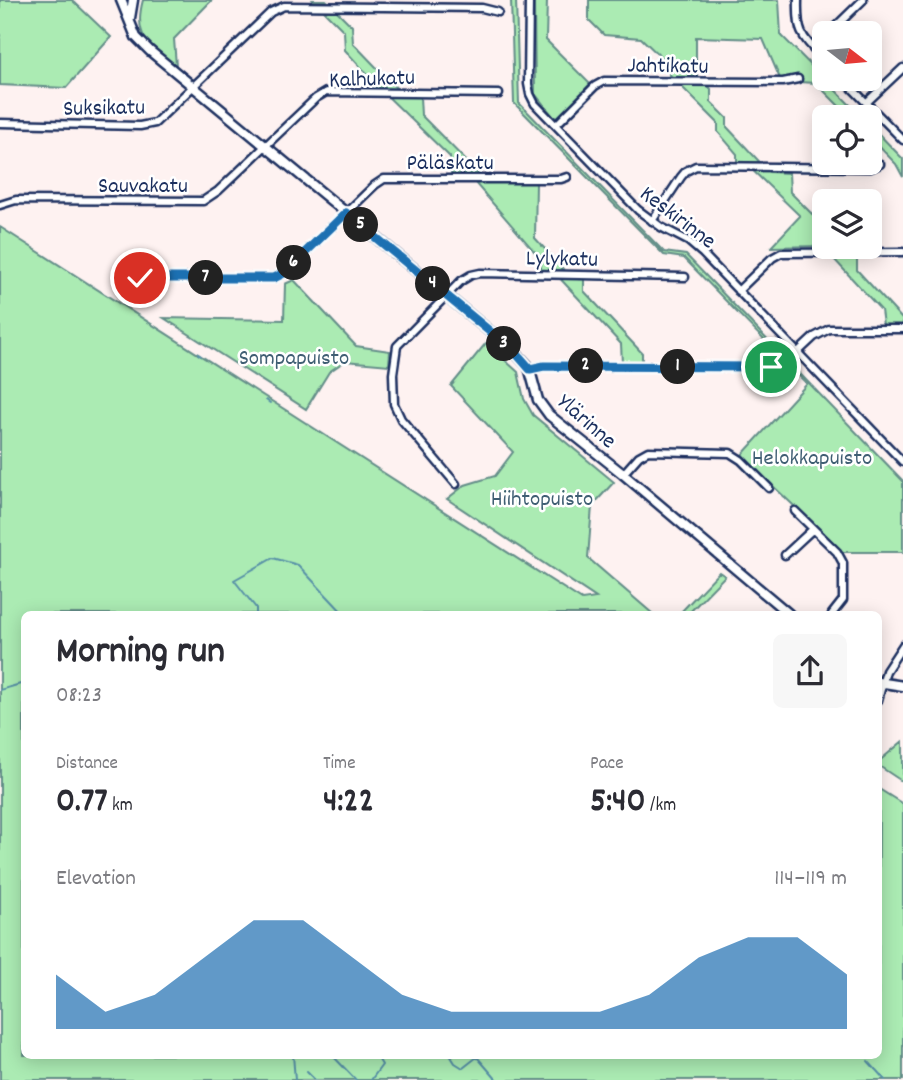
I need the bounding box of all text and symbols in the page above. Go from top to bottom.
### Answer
north arrow [812,21,882,91]
map controls [812,21,882,259]
street label: Jahtikatu [627,50,709,85]
street label: Kalhukatu [329,63,416,98]
street label: Suksikatu [63,92,145,127]
button: locate [812,105,882,175]
street label: Päläskatu [406,148,494,181]
street label: Sauvakatu [98,171,188,204]
street label: Keskirinne [632,179,722,259]
button: layers [812,189,882,259]
pin: 5 [344,208,378,243]
text: 5 [356,211,365,238]
street label: Lylykatu [526,243,598,278]
pin: 6 [276,246,312,280]
pin [110,248,170,308]
text: 6 [289,249,298,276]
icon: check [121,259,159,297]
pin: 7 [188,260,224,296]
text: 7 [202,264,209,291]
pin: 4 [416,266,450,302]
text: 4 [429,270,436,297]
pin: 3 [486,326,522,362]
text: 3 [499,330,508,357]
pin [741,337,801,397]
park label: Sompapuisto [239,343,349,376]
pin: 2 [568,348,604,384]
icon: arrive [752,348,790,386]
pin: 1 [660,350,696,384]
text: 2 [581,352,590,379]
text: 1 [675,353,680,380]
street label: Ylärinne [549,387,623,458]
park label: Helokkapuisto [752,443,872,476]
park label: Hiihtopuisto [491,484,593,517]
text: Morning run [56,626,225,681]
button: share [773,634,847,708]
text: 08:23 [56,680,102,713]
text: Distance [56,751,118,778]
text: Time [323,751,356,778]
text: Pace [590,751,624,778]
text: 0.77 [56,778,108,828]
text: 4:22 [323,778,374,828]
text: 5:40 [590,778,646,828]
text: km [108,793,133,820]
text: /km [646,793,676,820]
text: Elevation [56,863,136,896]
text: 114–119 m [774,863,847,896]

